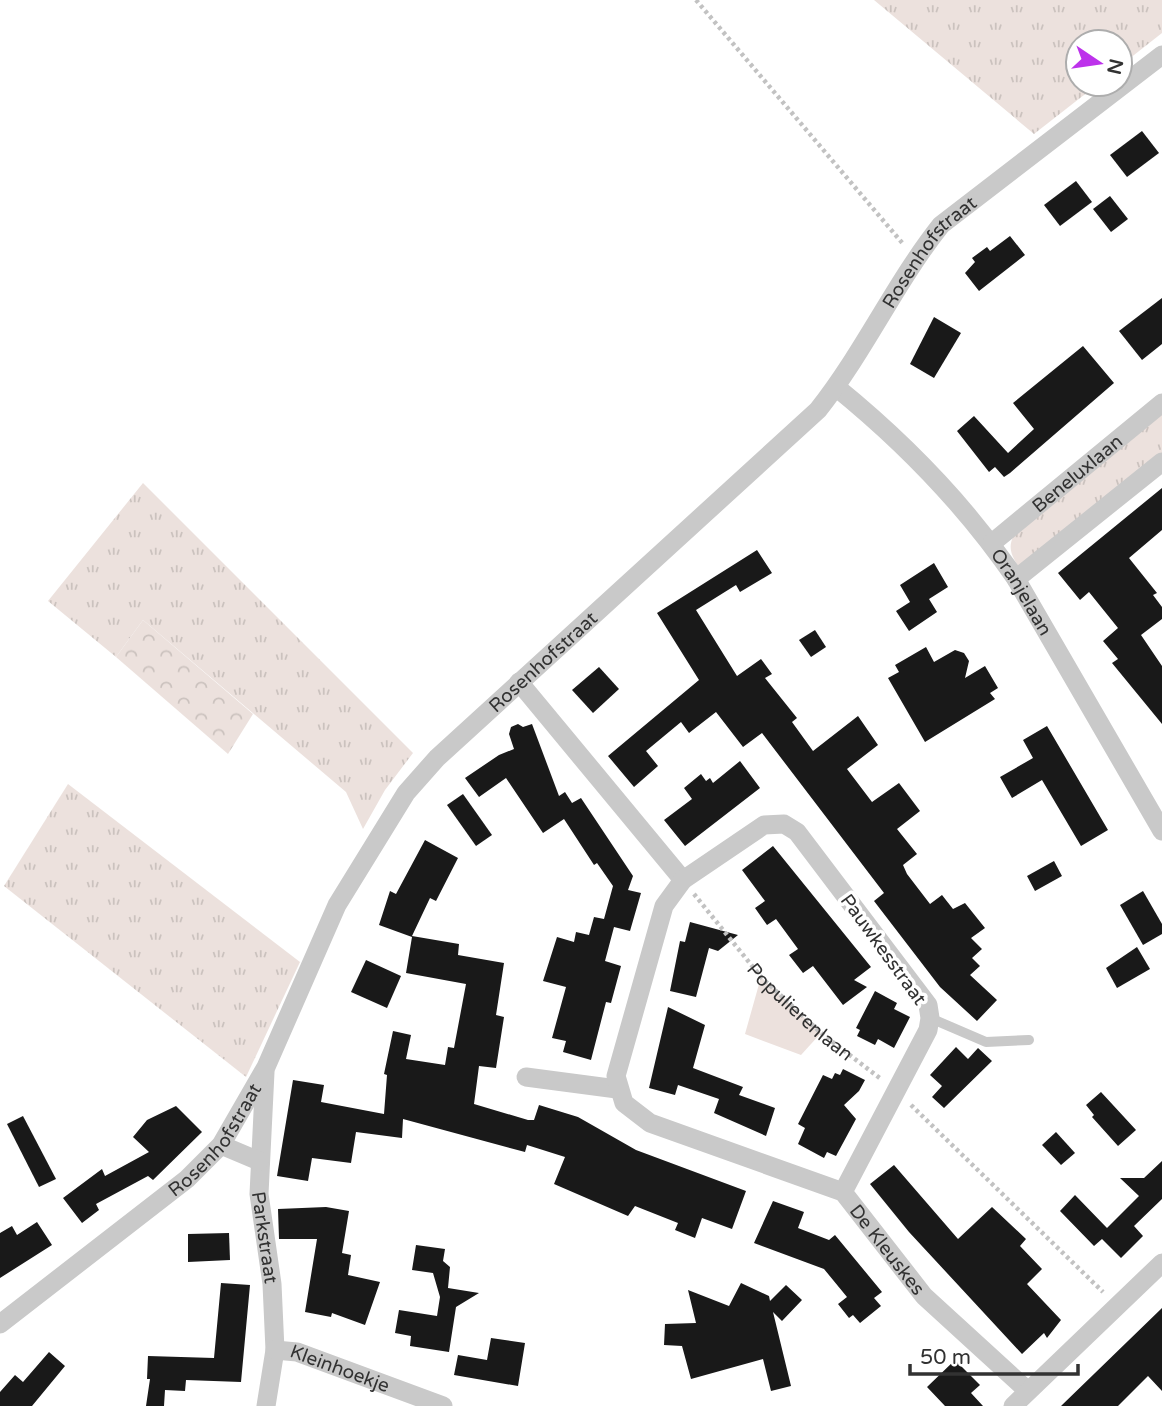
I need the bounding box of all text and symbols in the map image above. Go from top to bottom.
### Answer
north arrow [1064,28,1134,98]
text: N [1102,57,1127,77]
street label: Rosenhofstraat [878,192,981,312]
street label: Beneluxlaan [1028,430,1127,517]
street label: Oranjelaan [986,544,1056,639]
street label: Rosenhofstraat [485,607,602,717]
street label: Pauwkesstraat [836,890,931,1009]
street label: Populierenlaan [742,959,857,1065]
street label: Rosenhofstraat [164,1080,266,1201]
street label: Parkstraat [247,1190,282,1285]
street label: De Kleuskes [845,1200,929,1300]
scale bar [910,1332,1078,1376]
street label: Kleinhoekje [287,1340,392,1397]
text: 50 m [920,1345,971,1370]

